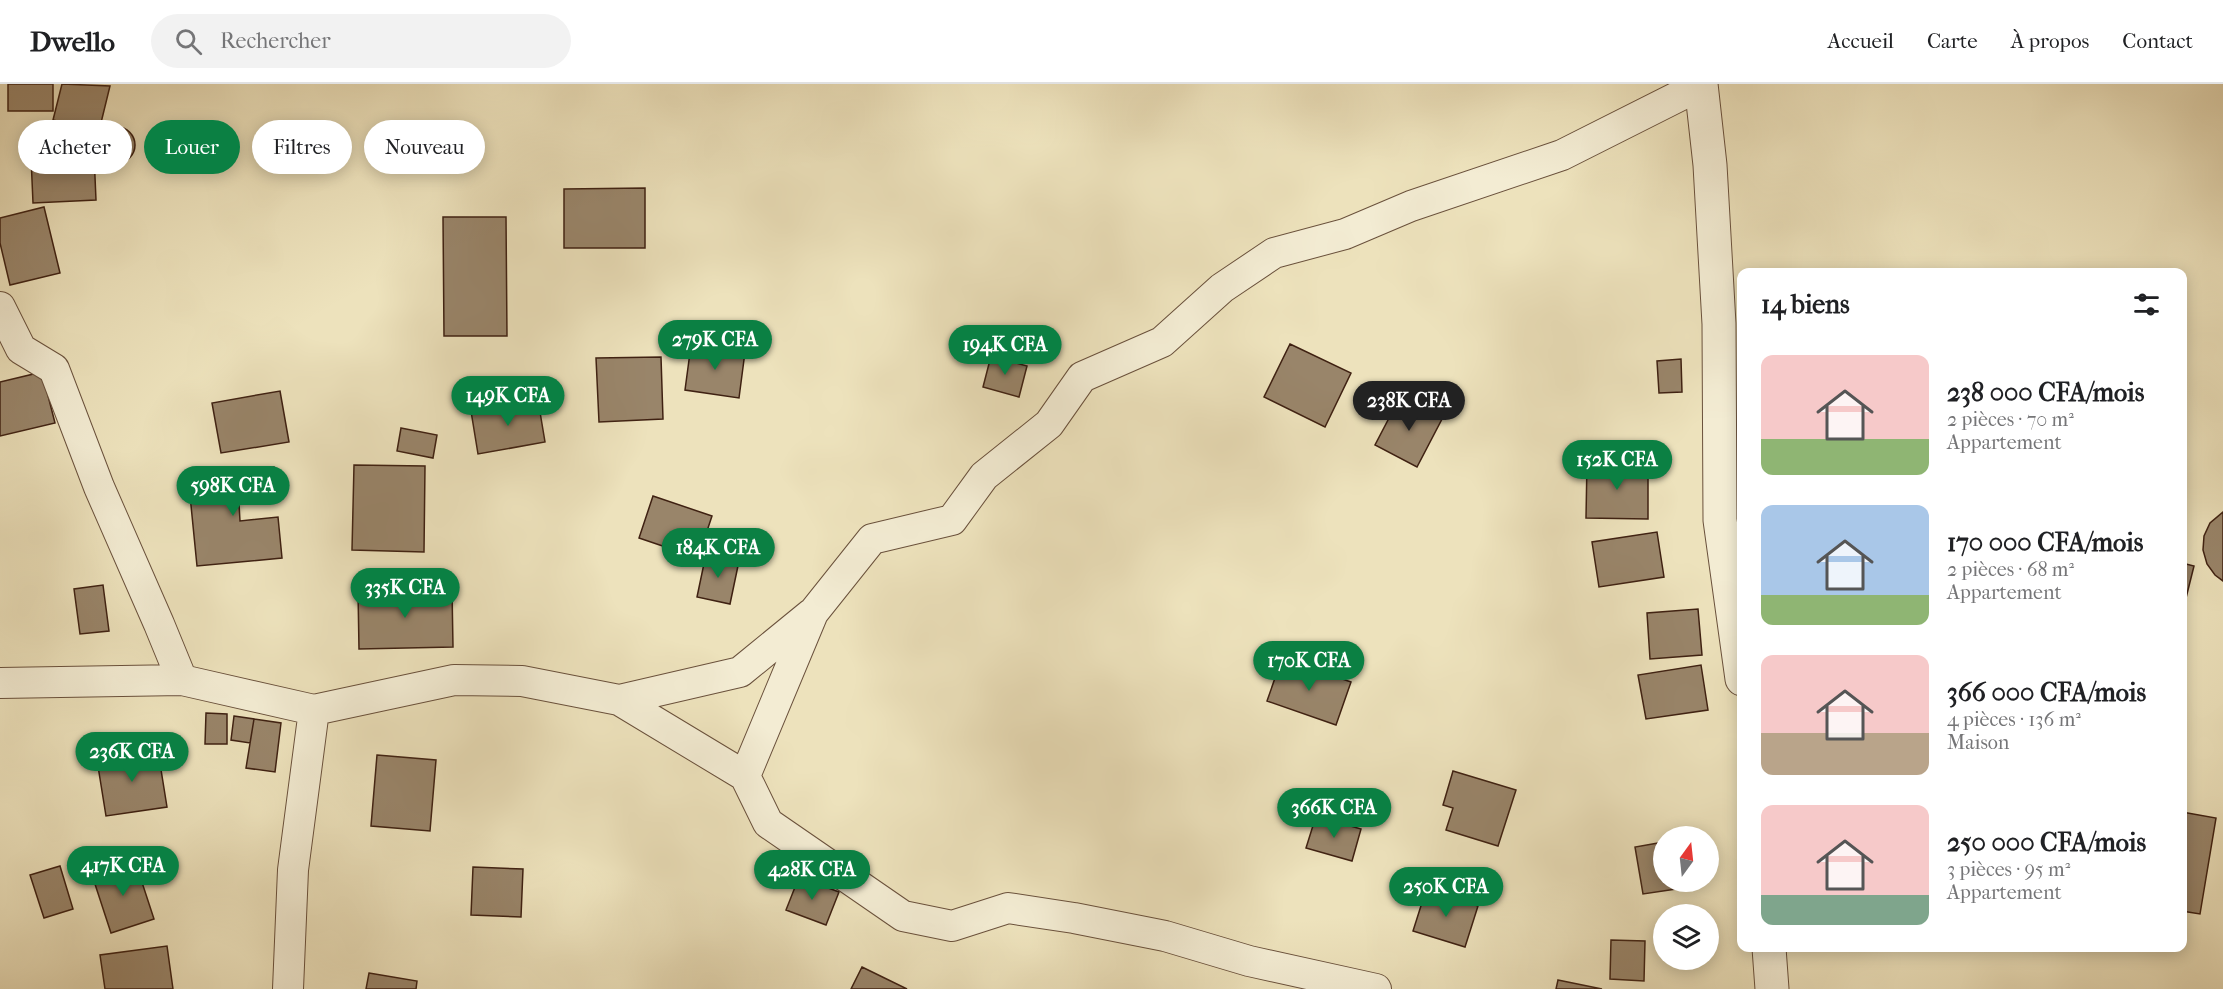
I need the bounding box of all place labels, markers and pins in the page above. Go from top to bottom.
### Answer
pin: 279K CFA [653,320,777,371]
pin: 194K CFA [943,325,1067,376]
pin: 149K CFA [446,376,570,427]
pin: 238K CFA [1347,381,1471,432]
pin: 152K CFA [1555,440,1679,491]
pin: 598K CFA [171,466,295,517]
pin: 184K CFA [656,528,780,579]
pin: 335K CFA [343,568,467,619]
pin: 170K CFA [1247,641,1371,692]
pin: 236K CFA [70,732,194,783]
pin: 366K CFA [1272,788,1396,839]
pin: 417K CFA [61,846,185,897]
pin: 428K CFA [750,850,874,901]
pin: 250K CFA [1384,867,1508,918]

